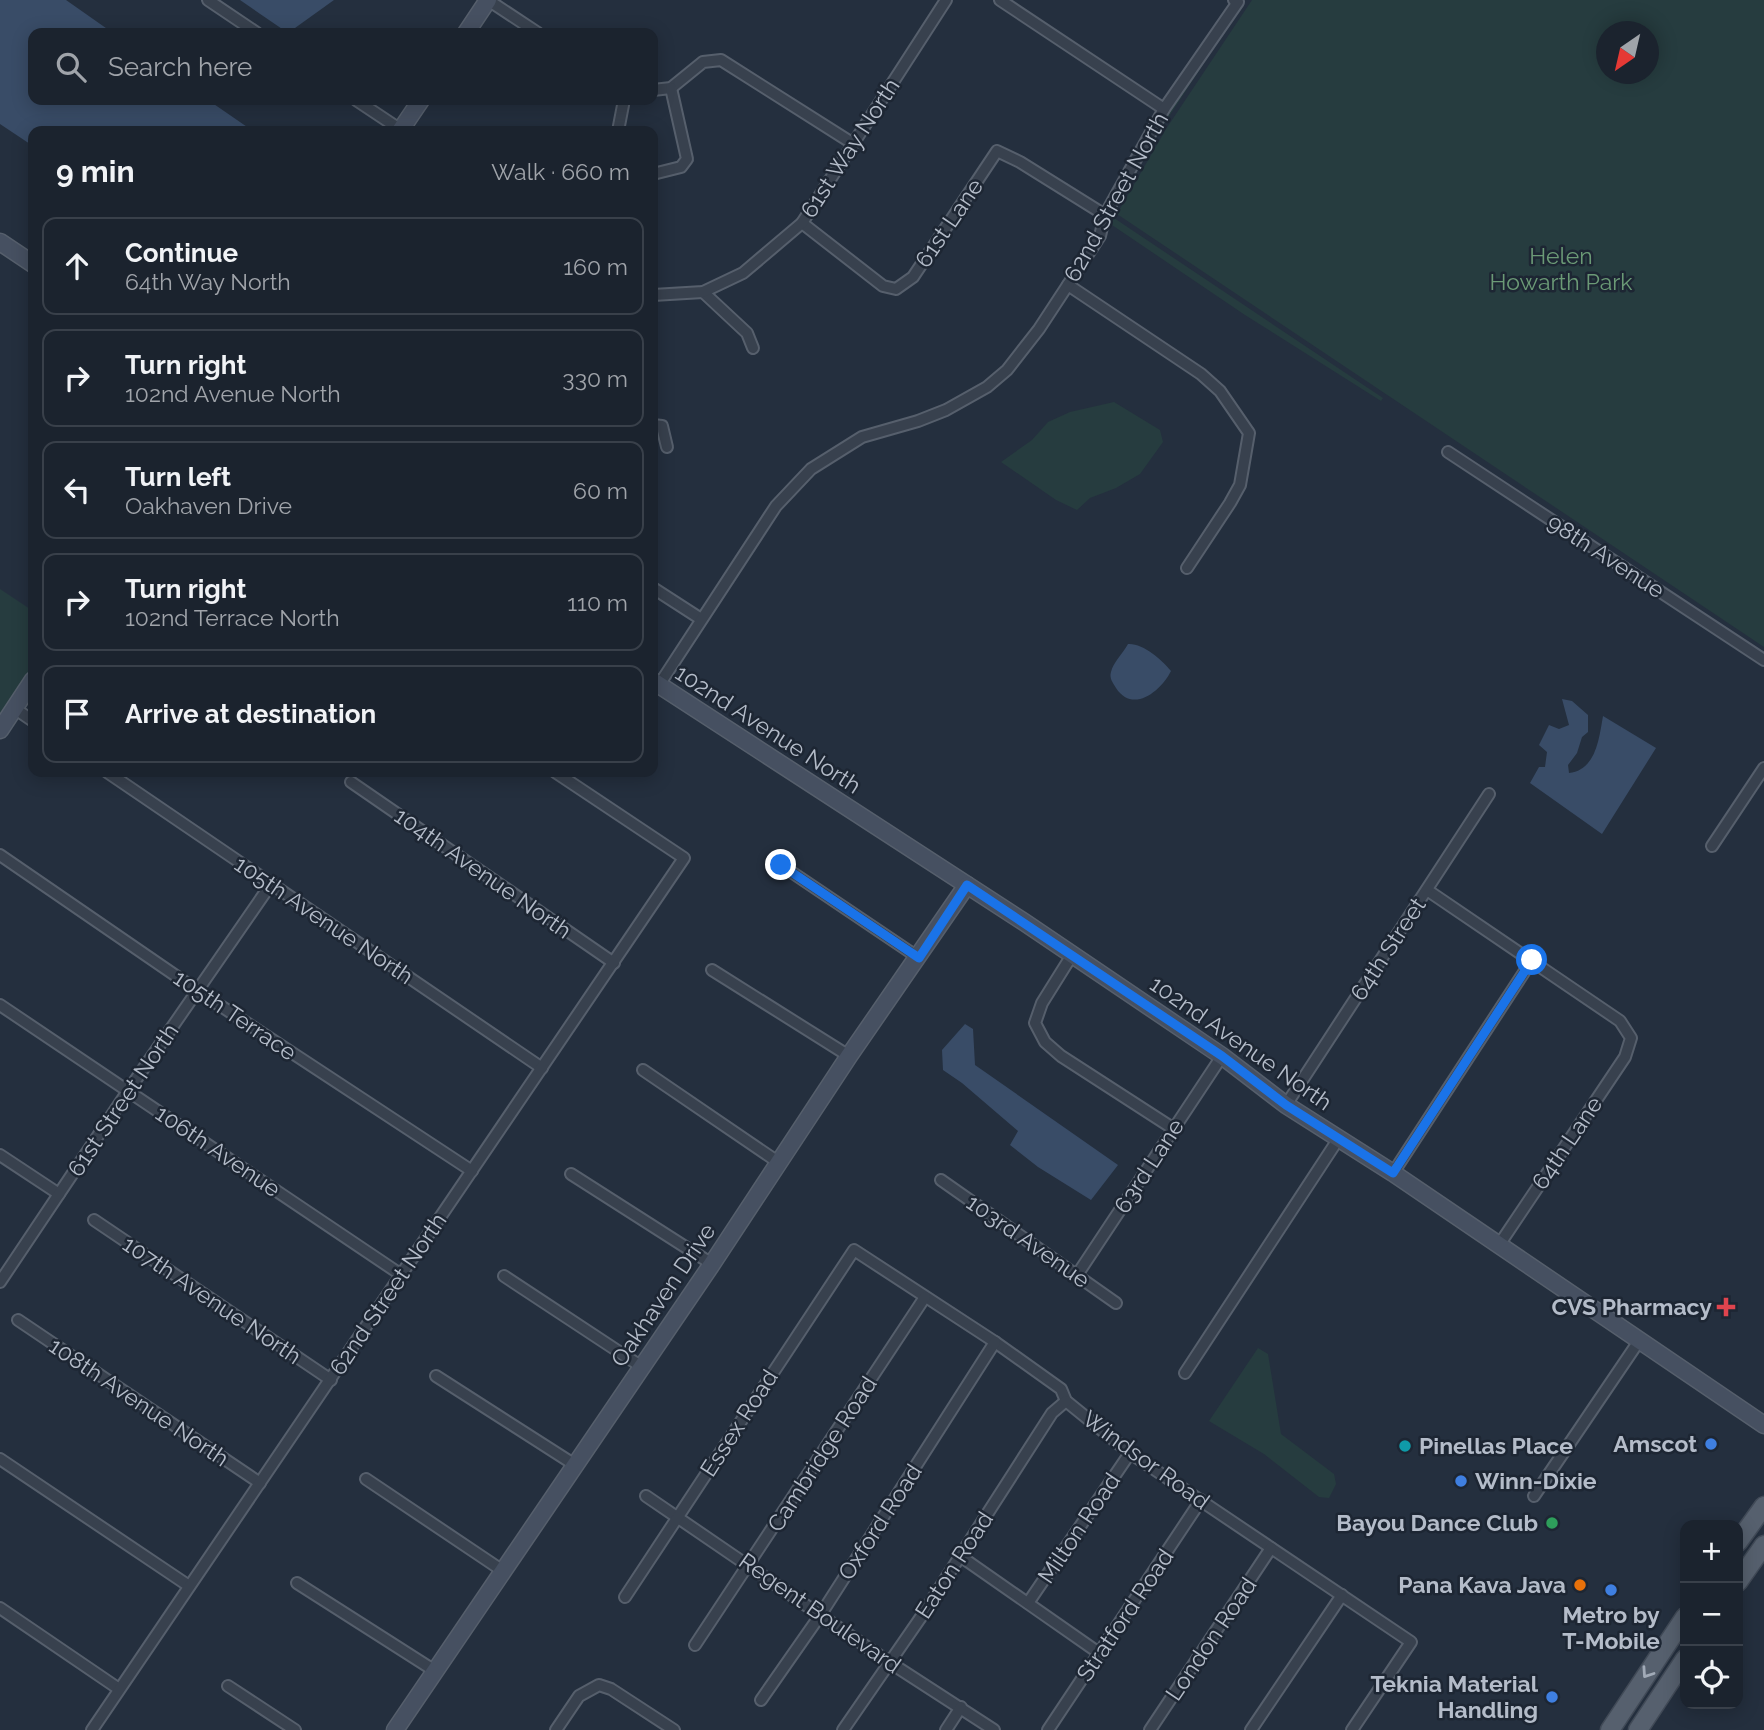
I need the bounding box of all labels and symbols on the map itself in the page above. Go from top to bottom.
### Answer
north arrow [1596,21,1659,84]
street label: 61st Way North [794,73,905,222]
street label: 62nd Street North [1058,107,1173,286]
street label: 61st Lane [909,173,988,272]
park label: Helen Howarth Park [1489,242,1633,295]
street label: 98th Avenue [1543,508,1670,603]
street label: 102nd Avenue North [670,658,866,799]
street label: 104th Avenue North [390,801,577,944]
route end [765,849,796,880]
street label: 105th Avenue North [230,850,419,989]
street label: 64th Street [1344,892,1431,1005]
route start [1516,944,1547,975]
street label: 105th Terrace [169,964,302,1066]
street label: 102nd Avenue North [1145,970,1337,1116]
street label: 61st Street North [61,1018,184,1181]
street label: 64th Lane [1526,1091,1607,1194]
street label: 106th Avenue [151,1099,286,1202]
street label: 63rd Lane [1108,1114,1189,1218]
street label: 103rd Avenue [962,1188,1095,1293]
street label: 62nd Street North [323,1208,452,1380]
street label: Oakhaven Drive [605,1218,720,1371]
street label: 107th Avenue North [118,1230,307,1369]
place label: CVS Pharmacy [1551,1293,1712,1320]
marker: CVS Pharmacy [1718,1299,1734,1315]
street label: 108th Avenue North [44,1331,234,1472]
street label: Essex Road [694,1364,783,1481]
street label: Cambridge Road [761,1371,882,1536]
street label: Windsor Road [1078,1405,1215,1515]
place label: Amscot [1613,1430,1697,1457]
place label: Pinellas Place [1419,1432,1573,1459]
marker: Amscot [1703,1436,1719,1452]
marker: Pinellas Place [1397,1438,1413,1454]
street label: Oxford Road [832,1459,927,1585]
street label: Milton Road [1032,1467,1125,1588]
place label: Winn-Dixie [1475,1467,1597,1494]
marker: Winn-Dixie [1453,1473,1469,1489]
street label: Eaton Road [909,1506,998,1623]
place label: Bayou Dance Club [1336,1509,1538,1536]
marker: Bayou Dance Club [1544,1515,1560,1531]
street label: Stratford Road [1070,1543,1179,1686]
street label: Regent Boulevard [734,1547,906,1679]
place label: Pana Kava Java [1398,1571,1566,1598]
street label: London Road [1159,1572,1262,1705]
marker: Pana Kava Java [1572,1577,1588,1593]
marker: Metro by T-Mobile [1603,1582,1619,1598]
place label: Metro by T-Mobile [1562,1601,1660,1654]
one-way arrow [1642,1666,1655,1679]
place label: Teknia Material Handling [1370,1670,1539,1723]
marker: Teknia Material Handling [1544,1689,1560,1705]

